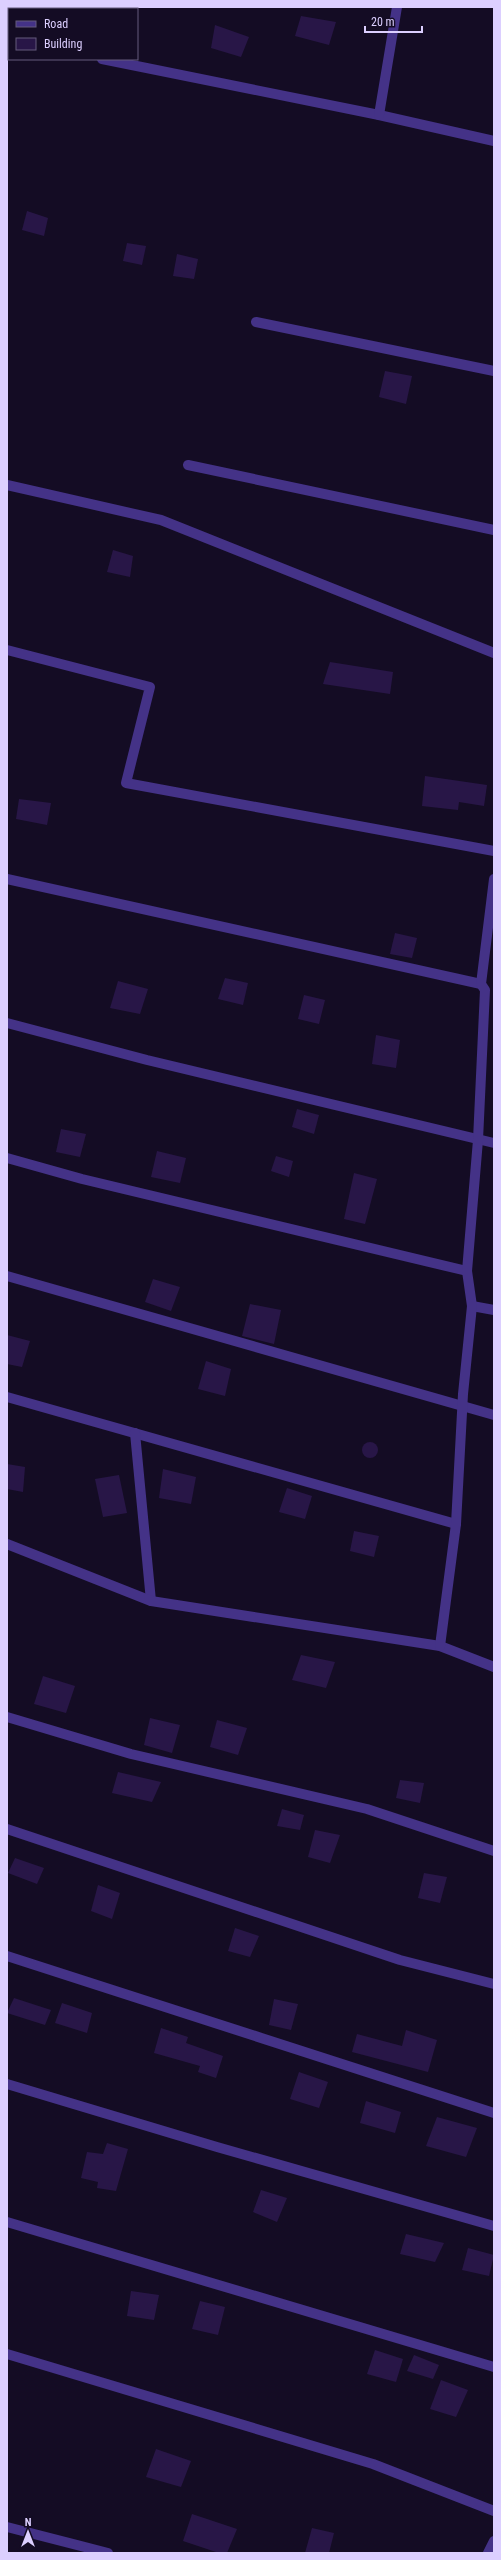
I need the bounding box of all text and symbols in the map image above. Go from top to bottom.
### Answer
legend [8,8,138,60]
scale bar [365,8,422,34]
text: 20 m [371,15,395,29]
text: Road [44,17,68,31]
text: Building [44,37,82,51]
north arrow [8,2512,48,2552]
text: N [25,2516,32,2529]

